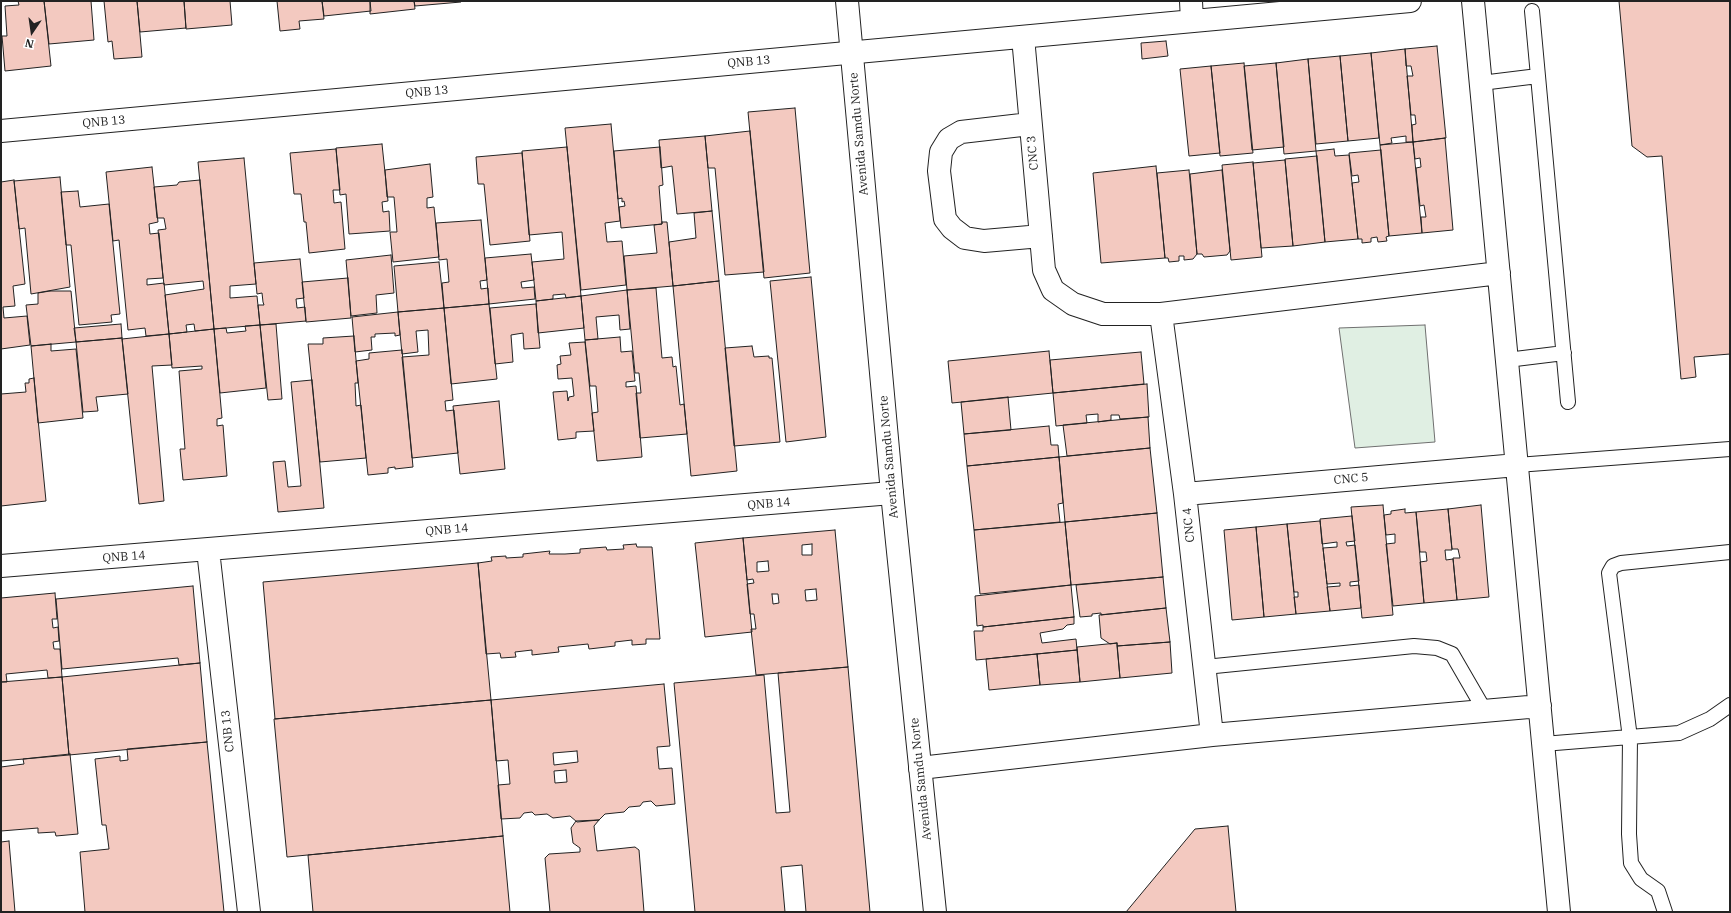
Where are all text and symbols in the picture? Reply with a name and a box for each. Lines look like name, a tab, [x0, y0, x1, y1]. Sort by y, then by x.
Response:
north arrow	[12, 12, 52, 52]
text: N	[23, 36, 35, 51]
street label: QNB 13	[727, 53, 771, 71]
street label: Avenida Samdu Norte	[846, 72, 872, 196]
street label: QNB 13	[405, 83, 449, 101]
street label: QNB 13	[82, 113, 126, 131]
street label: CNC 3	[1024, 135, 1042, 171]
street label: Avenida Samdu Norte	[876, 395, 902, 519]
street label: CNC 5	[1333, 470, 1369, 488]
street label: QNB 14	[747, 495, 791, 513]
street label: CNC 4	[1180, 507, 1198, 543]
street label: QNB 14	[425, 521, 469, 539]
street label: QNB 14	[102, 548, 146, 566]
street label: CNB 13	[219, 709, 237, 753]
street label: Avenida Samdu Norte	[907, 717, 935, 841]

